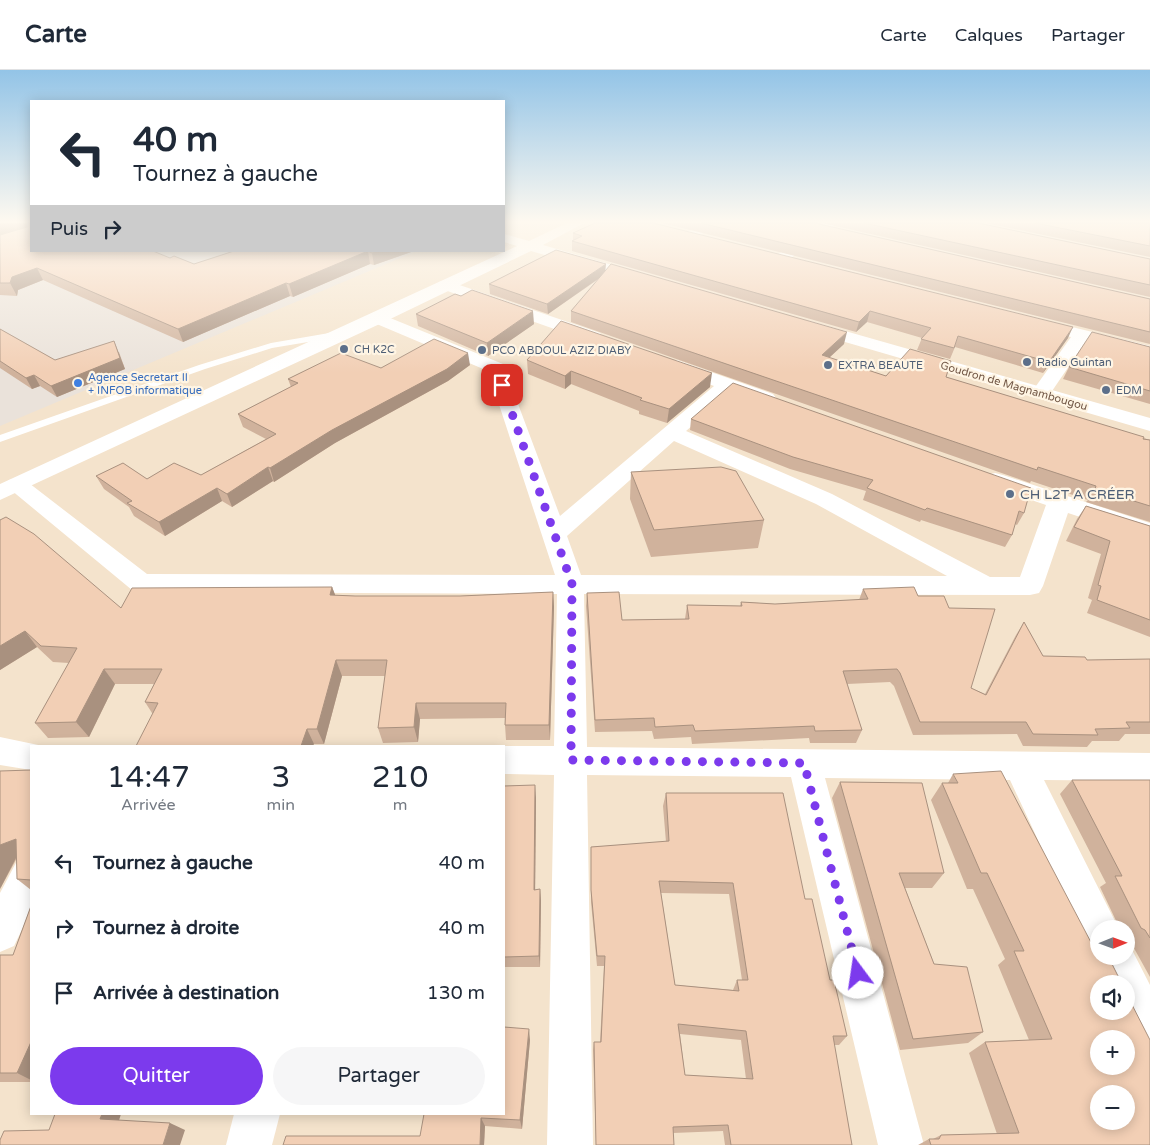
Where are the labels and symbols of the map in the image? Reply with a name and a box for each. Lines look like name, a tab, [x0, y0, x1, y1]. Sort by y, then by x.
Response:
marker: CH K2C	[338, 343, 350, 355]
place label: CH K2C	[354, 343, 395, 356]
marker: PCO ABDOUL AZIZ DIABY	[476, 344, 488, 356]
place label: PCO ABDOUL AZIZ DIABY	[492, 344, 631, 357]
marker: Radio Guintan	[1021, 356, 1033, 368]
place label: Radio Guintan	[1037, 356, 1112, 369]
marker: EXTRA BEAUTE	[822, 359, 834, 371]
place label: EXTRA BEAUTE	[838, 359, 923, 372]
street label: Goudron de Magnambougou	[939, 359, 1089, 413]
pin	[481, 364, 523, 406]
place label: Agence Secretart II + INFOB informatique	[88, 371, 202, 397]
marker: Agence Secretart II + INFOB informatique	[72, 377, 84, 389]
marker: EDM	[1100, 384, 1112, 396]
place label: EDM	[1116, 384, 1142, 397]
place label: CH L2T A CRÉER	[1020, 486, 1135, 503]
marker: CH L2T A CRÉER	[1004, 488, 1016, 500]
north arrow	[1090, 920, 1135, 965]
position arrow	[831, 946, 883, 998]

